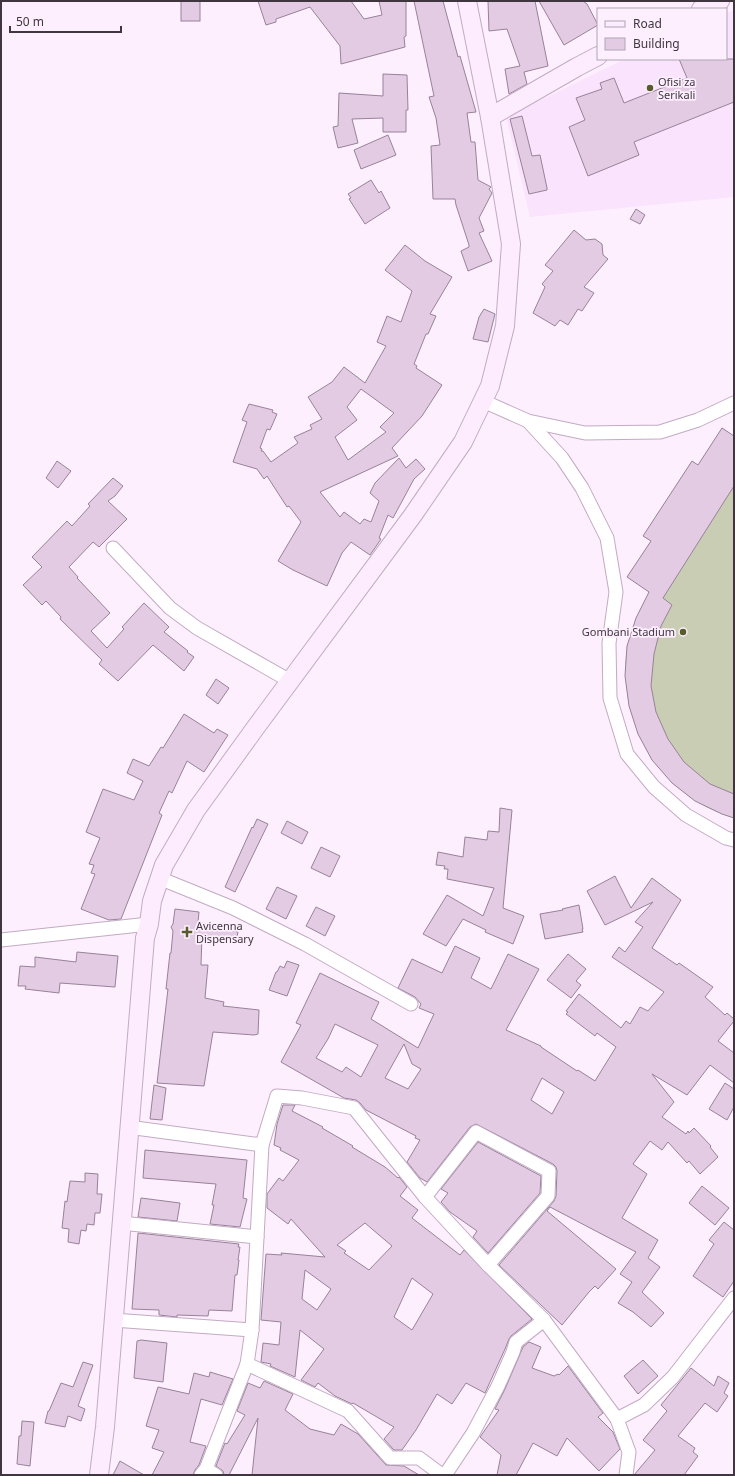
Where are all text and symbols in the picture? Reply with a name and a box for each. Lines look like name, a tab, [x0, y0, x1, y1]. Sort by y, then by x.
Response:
scale bar	[10, 8, 121, 34]
legend	[597, 8, 727, 60]
text: 50 m	[16, 13, 44, 30]
text: Road	[633, 15, 662, 32]
text: Building	[633, 35, 680, 52]
place label: Ofisi za Serikali	[658, 74, 696, 102]
marker: Ofisi za Serikali	[645, 83, 655, 93]
place label: Gombani Stadium	[582, 624, 675, 639]
marker: Gombani Stadium	[678, 627, 688, 637]
place label: Avicenna Dispensary	[196, 918, 254, 946]
marker: Avicenna Dispensary	[181, 926, 193, 938]

